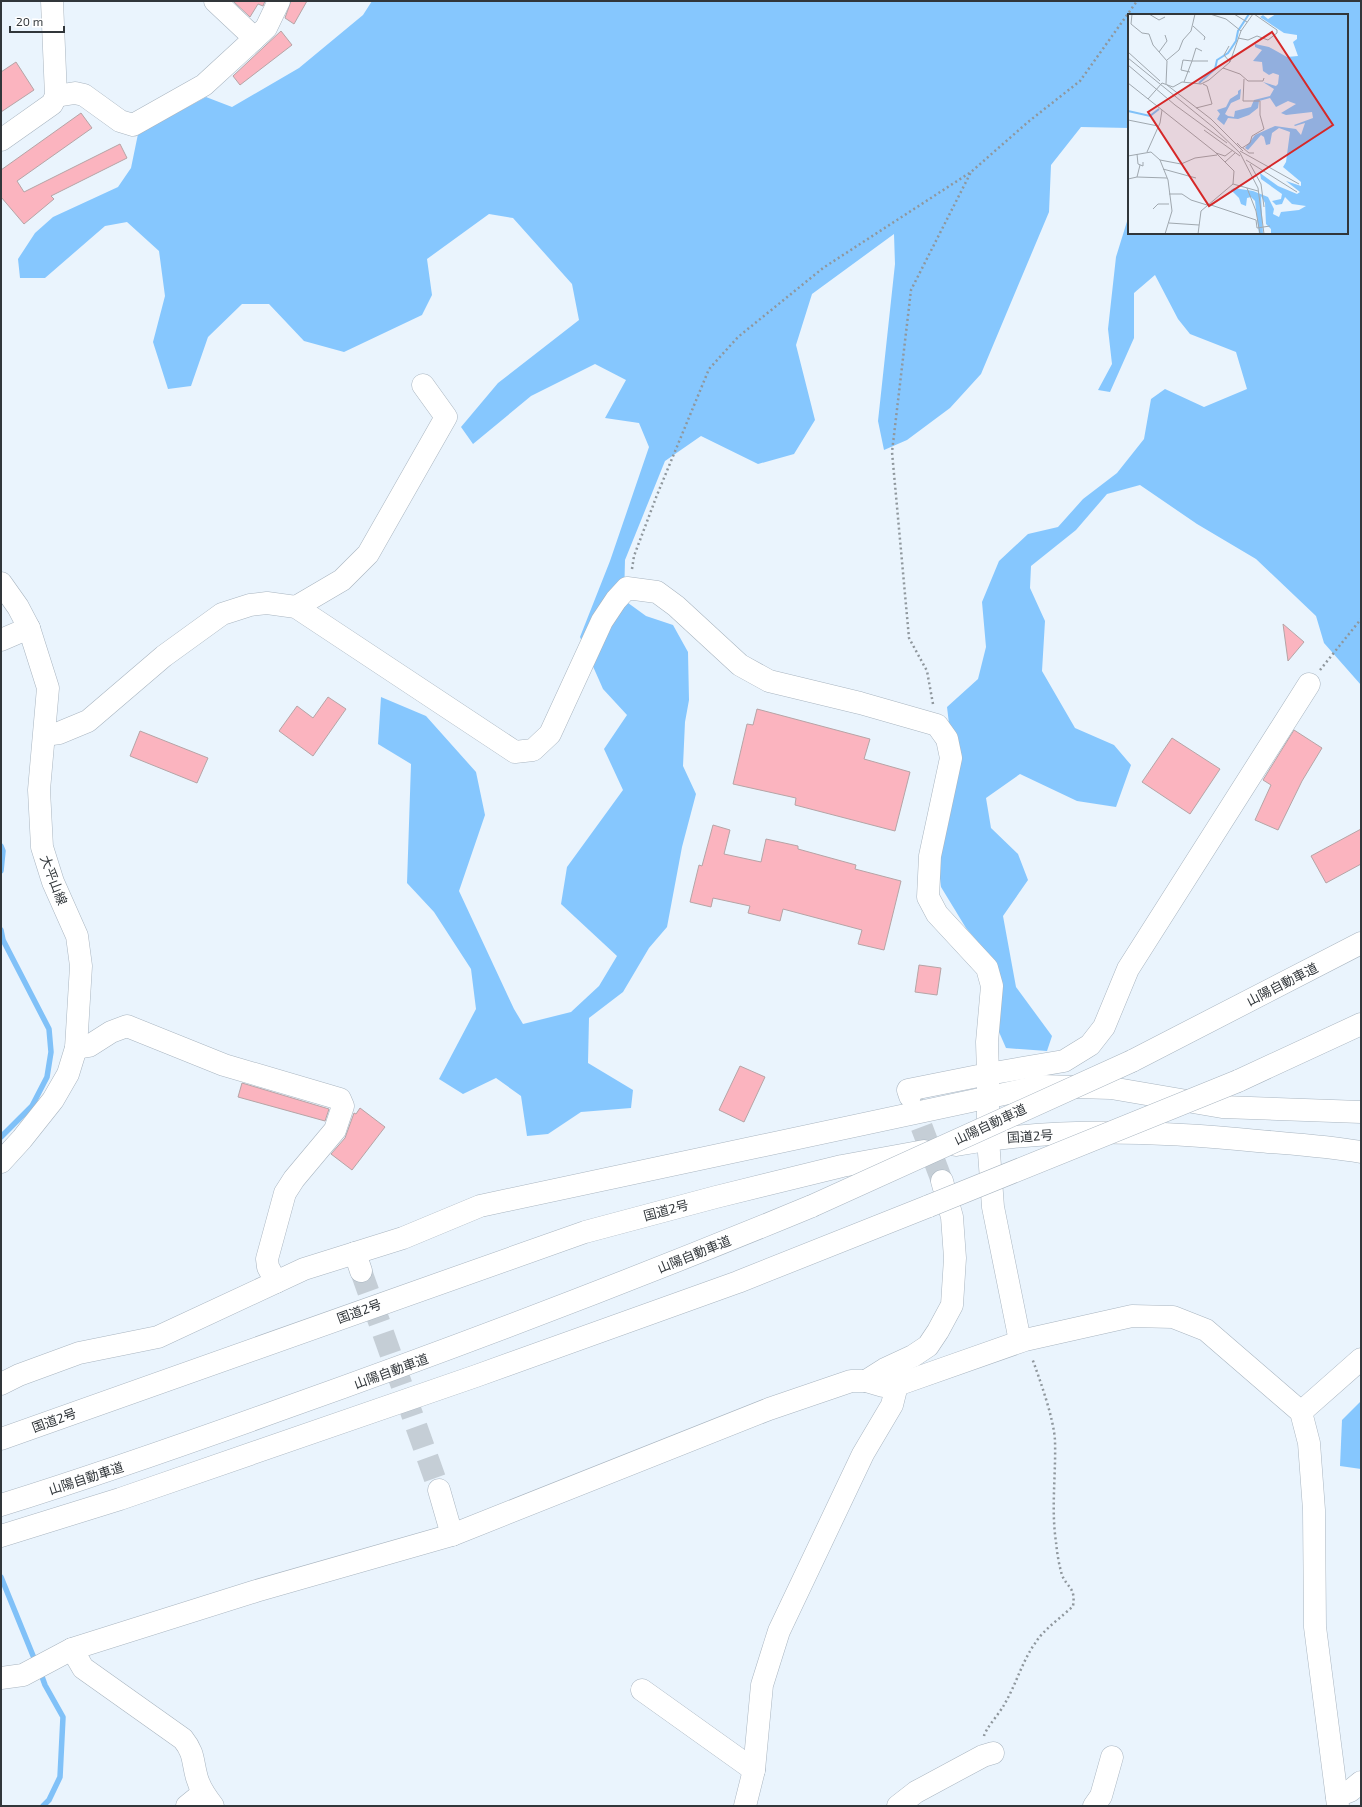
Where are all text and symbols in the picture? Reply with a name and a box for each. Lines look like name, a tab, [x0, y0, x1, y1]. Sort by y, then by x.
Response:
scale bar	[10, 8, 64, 34]
text: 20 m	[16, 14, 43, 28]
inset map	[1128, 14, 1348, 234]
street label: 大平山線	[37, 853, 71, 907]
street label: 山陽自動車道	[1244, 959, 1320, 1009]
street label: 山陽自動車道	[951, 1100, 1029, 1148]
street label: 国道2号	[1006, 1126, 1054, 1146]
street label: 国道2号	[642, 1196, 690, 1224]
street label: 山陽自動車道	[655, 1232, 733, 1276]
street label: 国道2号	[335, 1296, 383, 1326]
street label: 山陽自動車道	[352, 1350, 430, 1392]
street label: 国道2号	[30, 1405, 78, 1435]
street label: 山陽自動車道	[46, 1458, 126, 1498]

